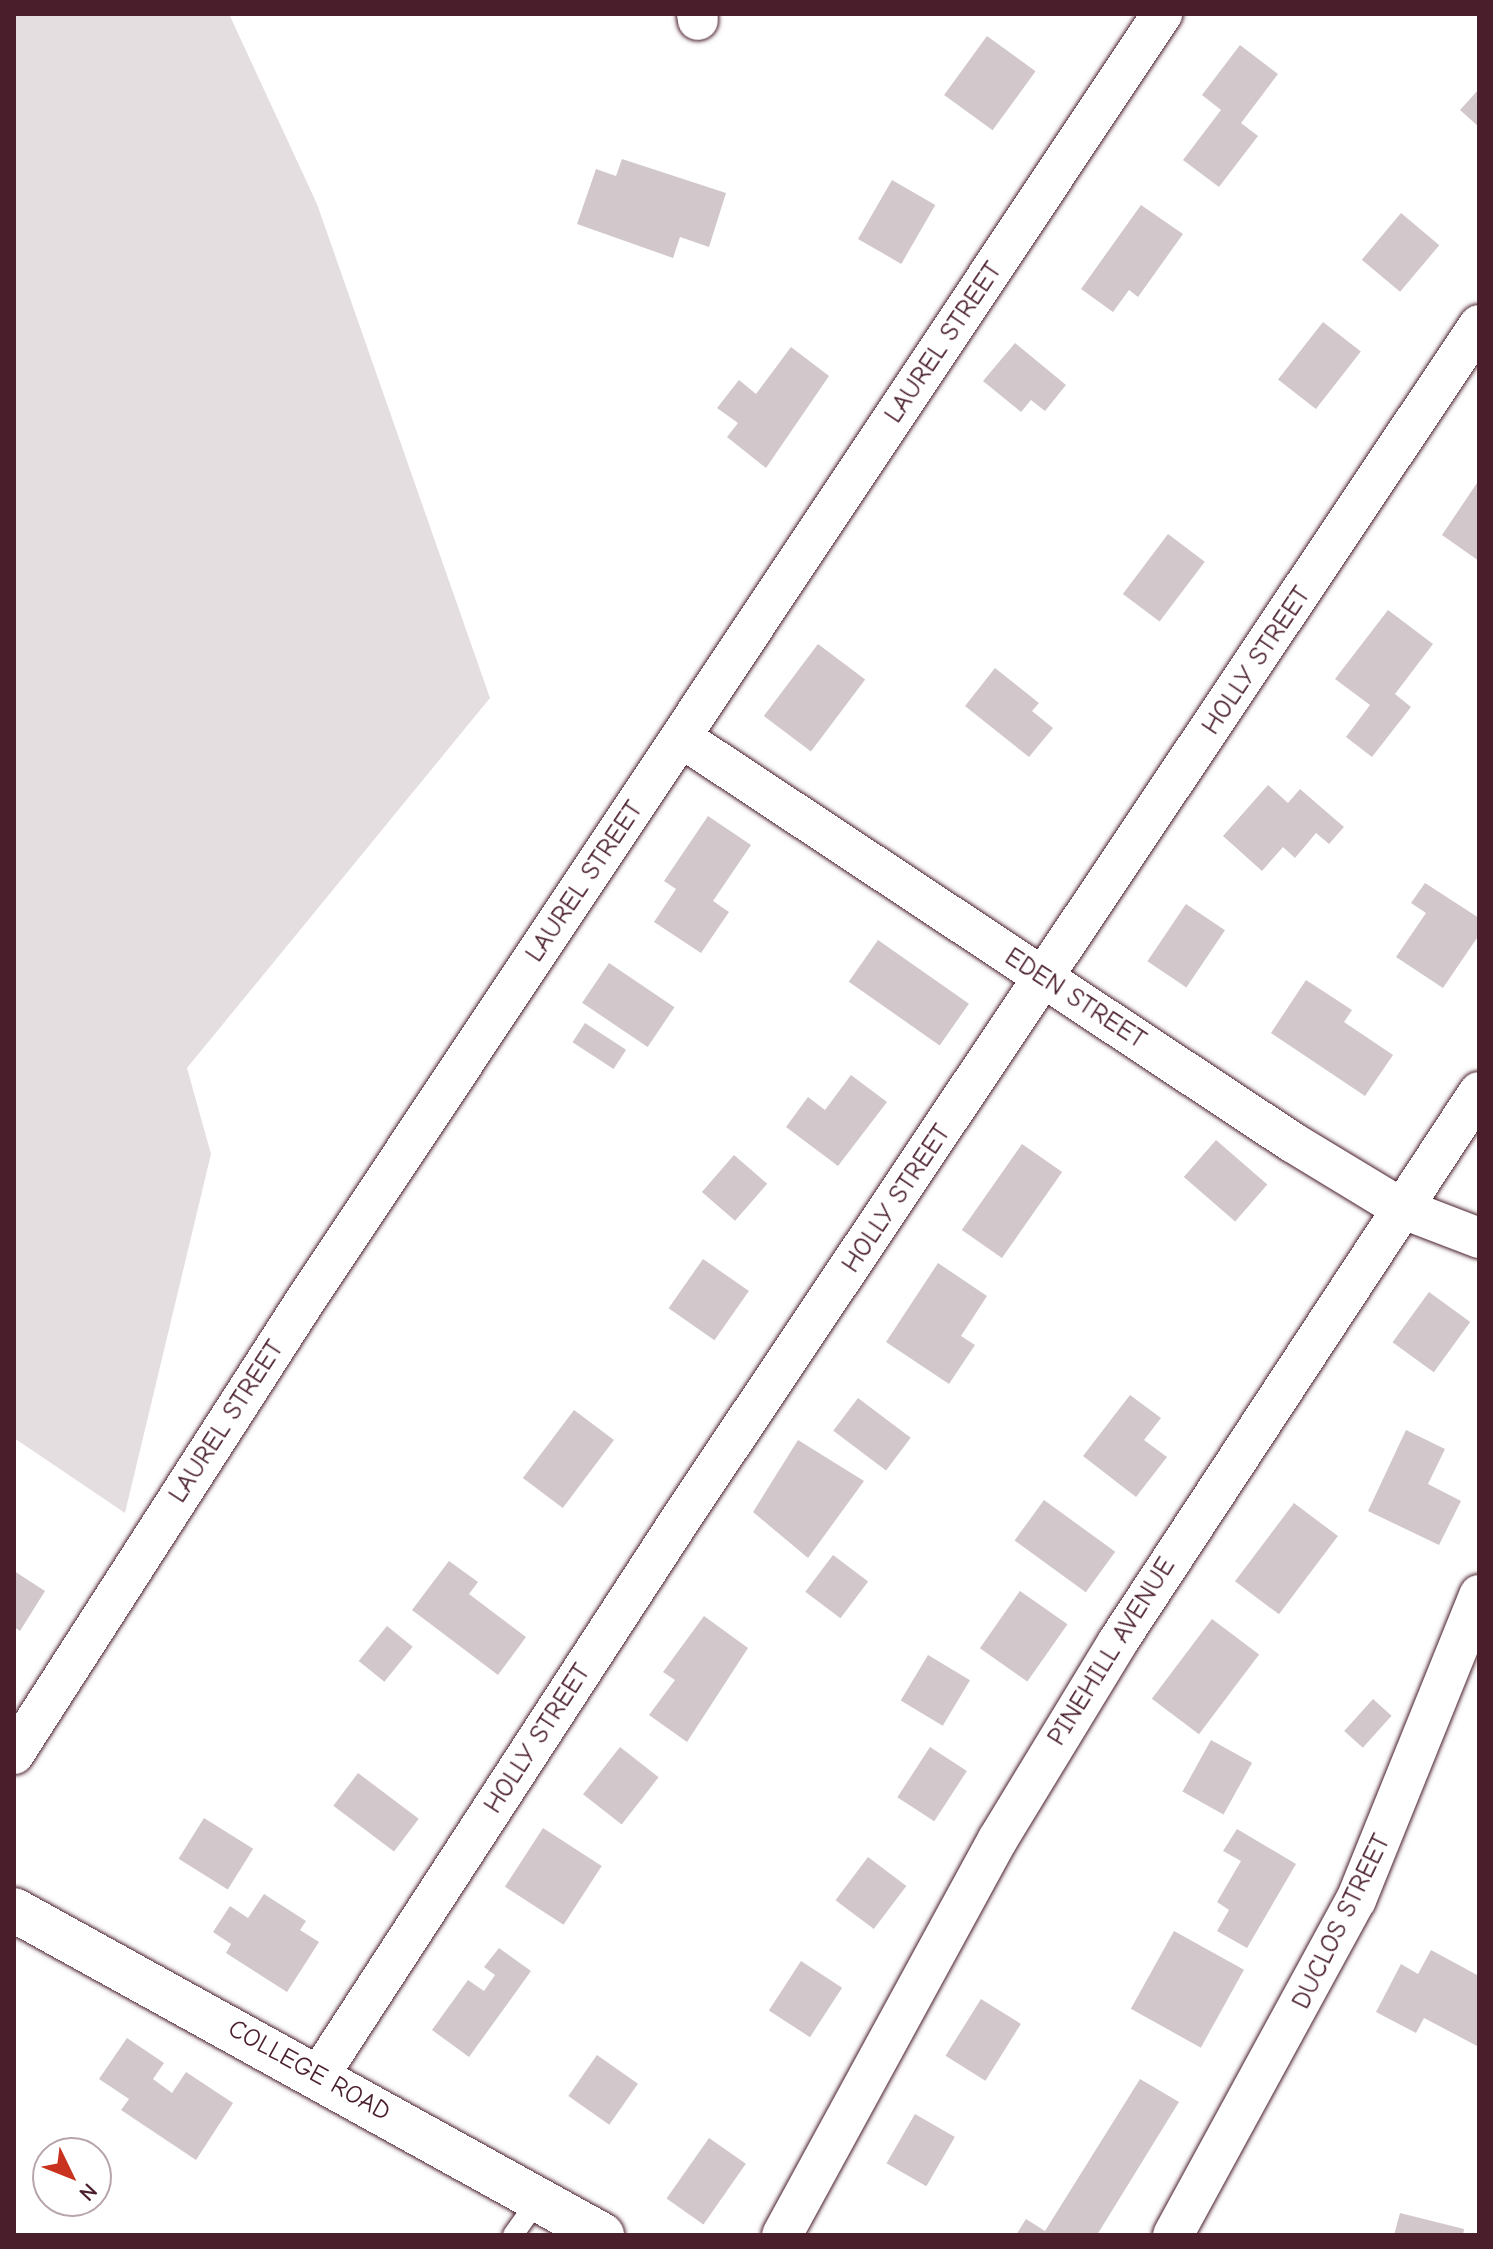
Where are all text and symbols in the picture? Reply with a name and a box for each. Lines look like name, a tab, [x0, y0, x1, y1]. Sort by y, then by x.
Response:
street label: LAUREL STREET	[879, 257, 1009, 429]
street label: HOLLY STREET	[1196, 581, 1318, 741]
street label: LAUREL STREET	[520, 796, 650, 968]
street label: EDEN STREET	[999, 942, 1151, 1056]
street label: HOLLY STREET	[836, 1119, 958, 1279]
street label: LAUREL STREET	[163, 1335, 291, 1509]
street label: PINEHILL AVENUE	[1042, 1552, 1182, 1752]
street label: HOLLY STREET	[478, 1658, 598, 1820]
street label: DUCLOS STREET	[1286, 1830, 1398, 2014]
street label: COLLEGE ROAD	[222, 2014, 396, 2128]
north arrow	[32, 2137, 112, 2217]
text: N	[74, 2178, 102, 2206]

